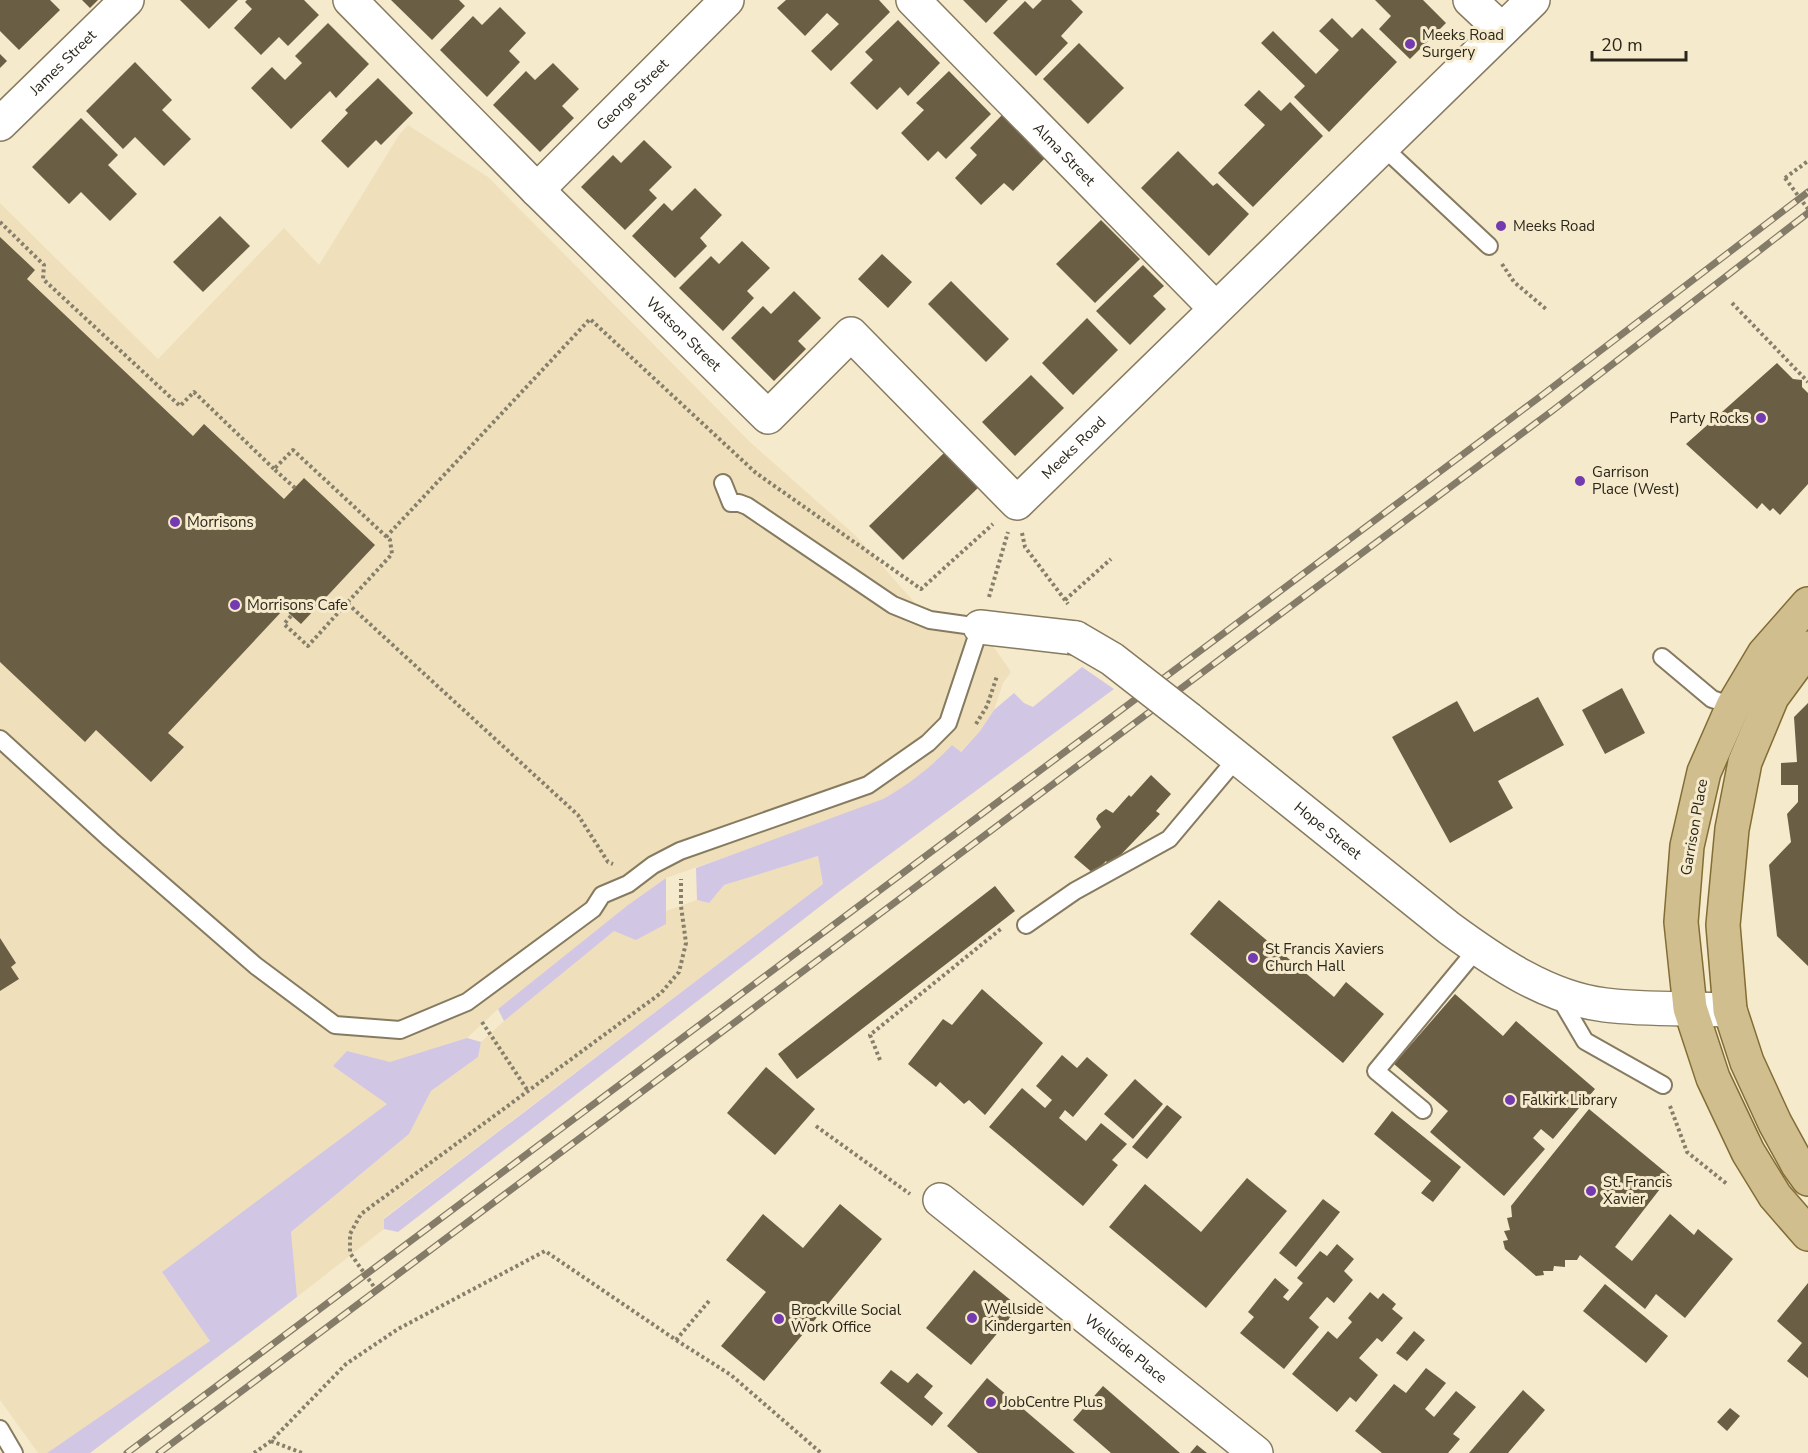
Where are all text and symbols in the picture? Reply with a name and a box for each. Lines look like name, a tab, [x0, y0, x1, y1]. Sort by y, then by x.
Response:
scale bar	[1592, 24, 1686, 62]
street label: James Street	[25, 25, 101, 100]
place label: Meeks Road Surgery	[1422, 25, 1504, 62]
text: 20 m	[1601, 33, 1643, 57]
marker: Meeks Road Surgery	[1403, 37, 1417, 51]
street label: George Street	[592, 54, 673, 135]
street label: Alma Street	[1029, 118, 1100, 191]
place label: Meeks Road	[1513, 216, 1595, 236]
marker: Meeks Road	[1494, 219, 1508, 233]
street label: Watson Street	[642, 293, 726, 376]
place label: Party Rocks	[1670, 408, 1749, 428]
marker: Party Rocks	[1754, 411, 1768, 425]
street label: Meeks Road	[1037, 412, 1110, 484]
place label: Garrison Place (West)	[1592, 462, 1680, 499]
marker: Garrison Place (West)	[1573, 474, 1587, 488]
place label: Morrisons	[187, 512, 254, 532]
marker: Morrisons	[168, 515, 182, 529]
place label: Morrisons Cafe	[247, 595, 348, 615]
marker: Morrisons Cafe	[228, 598, 242, 612]
street label: Garrison Place	[1676, 777, 1712, 877]
street label: Hope Street	[1290, 797, 1366, 864]
place label: St Francis Xaviers Church Hall	[1265, 939, 1384, 976]
marker: St Francis Xaviers Church Hall	[1246, 951, 1260, 965]
place label: Falkirk Library	[1522, 1090, 1617, 1110]
marker: Falkirk Library	[1503, 1093, 1517, 1107]
place label: St. Francis Xavier	[1603, 1172, 1672, 1209]
marker: St. Francis Xavier	[1584, 1184, 1598, 1198]
place label: Wellside Kindergarten	[984, 1299, 1072, 1336]
place label: Brockville Social Work Office	[791, 1300, 902, 1337]
street label: Wellside Place	[1080, 1310, 1171, 1388]
marker: Wellside Kindergarten	[965, 1311, 979, 1325]
marker: Brockville Social Work Office	[772, 1312, 786, 1326]
place label: JobCentre Plus	[1002, 1392, 1103, 1412]
marker: JobCentre Plus	[984, 1395, 998, 1409]

